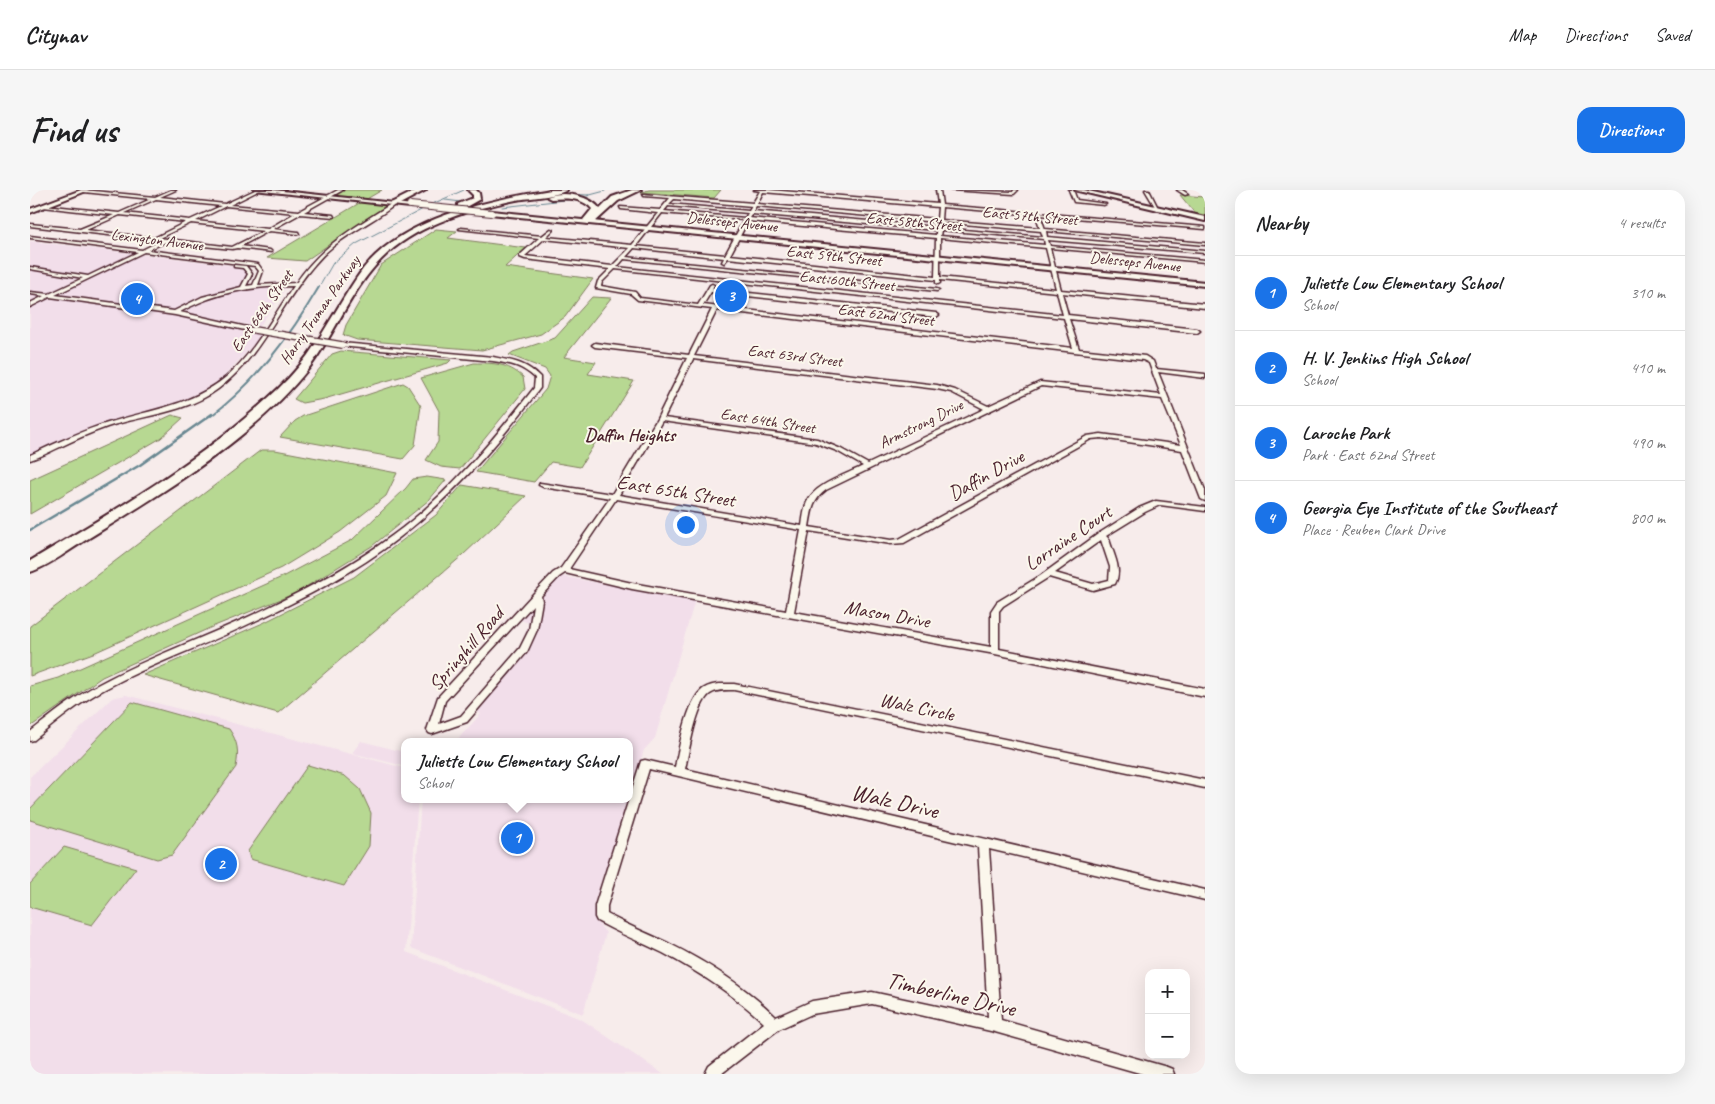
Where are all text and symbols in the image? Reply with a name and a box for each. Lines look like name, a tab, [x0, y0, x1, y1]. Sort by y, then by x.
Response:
text: Citynav	[25, 20, 86, 50]
text: Map	[1509, 24, 1536, 46]
text: Directions	[1564, 24, 1627, 46]
text: Saved	[1655, 24, 1690, 46]
button: Directions	[1577, 107, 1685, 153]
text: Find us	[30, 108, 117, 153]
street label: East 57th Street	[982, 202, 1080, 230]
street label: Delesseps Avenue	[686, 207, 780, 237]
street label: East 58th Street	[866, 208, 964, 236]
text: Nearby	[1255, 210, 1308, 236]
text: 4 results	[1618, 213, 1665, 233]
street label: Lexington Avenue	[110, 224, 206, 256]
street label: East 59th Street	[785, 241, 884, 271]
street label: Delesseps Avenue	[1089, 247, 1183, 277]
street label: Harry Truman Parkway	[275, 251, 366, 368]
street label: East 66th Street	[226, 265, 299, 356]
street label: East 60th Street	[798, 266, 897, 296]
text: Juliette Low Elementary School	[1302, 271, 1501, 295]
pin: 3	[715, 277, 747, 315]
pin: 4	[121, 280, 153, 318]
text: 1	[1267, 283, 1275, 303]
text: 310 m	[1631, 283, 1665, 303]
text: School	[1302, 295, 1336, 315]
street label: East 62nd Street	[837, 299, 937, 331]
street label: East 63rd Street	[747, 340, 845, 372]
text: H. V. Jenkins High School	[1302, 346, 1468, 370]
text: 2	[1267, 358, 1275, 378]
text: 410 m	[1631, 358, 1665, 378]
text: School	[1302, 370, 1336, 390]
street label: Armstrong Drive	[876, 394, 968, 453]
street label: East 64th Street	[719, 404, 818, 439]
text: Laroche Park	[1302, 421, 1389, 445]
district label: Daffin Heights	[585, 424, 677, 446]
text: 3	[1267, 433, 1275, 453]
text: 490 m	[1631, 433, 1665, 453]
street label: Daffin Drive	[944, 443, 1030, 506]
text: Park · East 62nd Street	[1302, 445, 1434, 465]
street label: East 65th Street	[615, 469, 739, 513]
text: Georgia Eye Institute of the Southeast	[1302, 496, 1555, 520]
street label: Lorraine Court	[1020, 498, 1118, 576]
text: 4	[1267, 508, 1275, 528]
text: 800 m	[1631, 508, 1665, 528]
your location	[673, 512, 699, 538]
text: Place · Reuben Clark Drive	[1302, 520, 1445, 540]
street label: Mason Drive	[842, 594, 933, 634]
street label: Springhill Road	[423, 600, 511, 696]
street label: Walz Circle	[878, 687, 958, 727]
popup	[401, 738, 633, 803]
text: Juliette Low Elementary School	[417, 749, 617, 773]
text: School	[417, 773, 452, 793]
street label: Walz Drive	[849, 776, 943, 826]
pin: 1	[501, 819, 533, 857]
pin: 2	[205, 845, 237, 883]
street label: Timberline Drive	[884, 965, 1021, 1024]
map controls	[1145, 969, 1190, 1059]
button: +	[1145, 969, 1190, 1014]
button: −	[1145, 1014, 1190, 1059]

